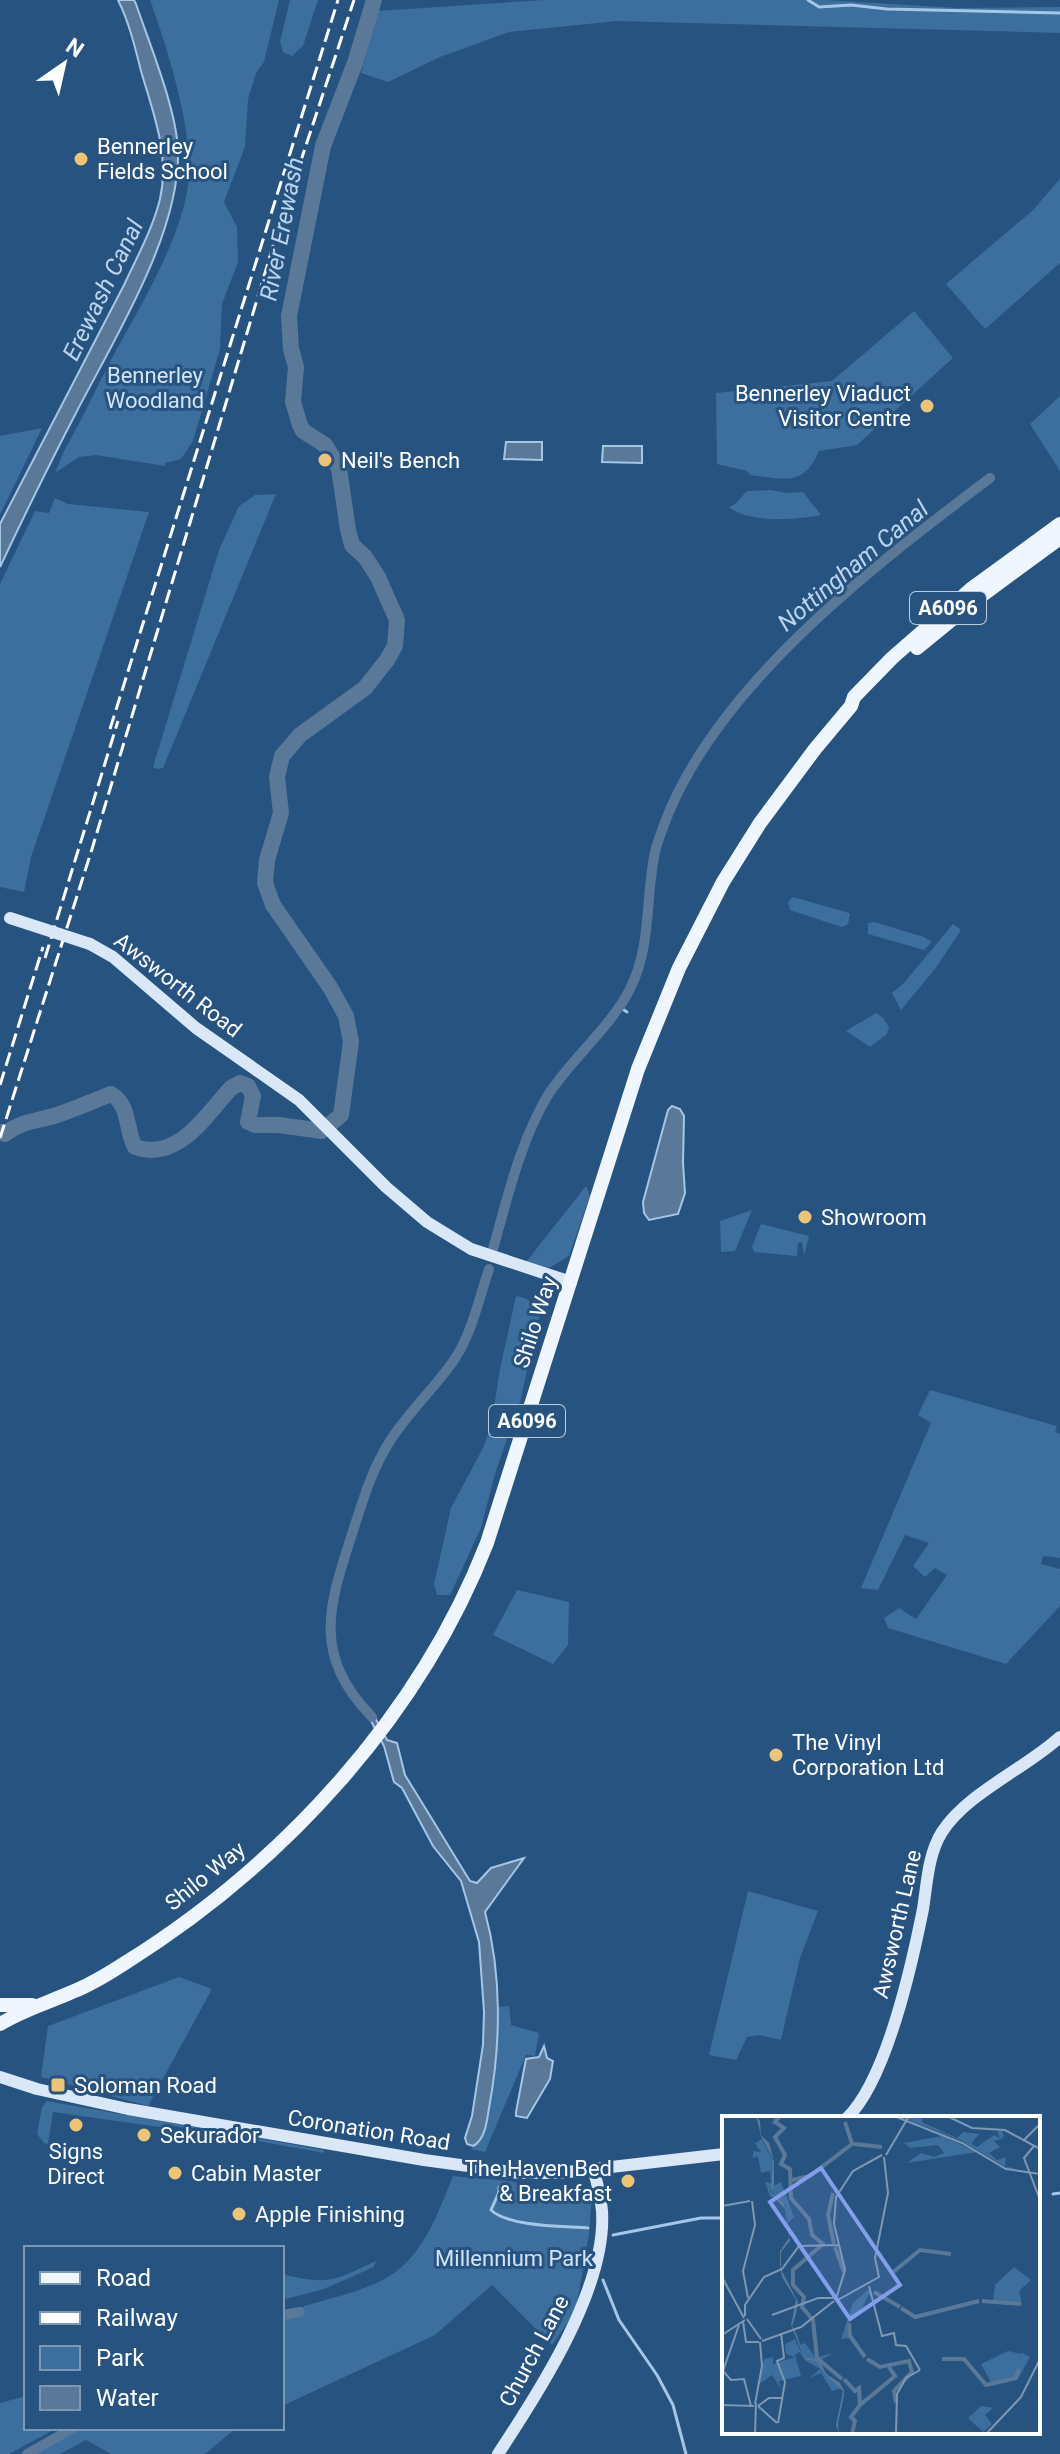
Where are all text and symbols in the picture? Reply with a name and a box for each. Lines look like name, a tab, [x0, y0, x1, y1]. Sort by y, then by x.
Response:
north arrow	[24, 24, 104, 104]
text: N	[61, 33, 88, 63]
place label: Bennerley Fields School	[97, 134, 228, 184]
marker: Bennerley Fields School	[72, 150, 90, 168]
water label: River Erewash	[254, 155, 310, 303]
water label: Erewash Canal	[57, 215, 149, 365]
park label: Bennerley Woodland	[106, 363, 204, 413]
place label: Bennerley Viaduct Visitor Centre	[735, 381, 911, 431]
marker: Bennerley Viaduct Visitor Centre	[918, 397, 936, 415]
place label: Neil's Bench	[341, 448, 460, 473]
marker: Neil's Bench	[316, 451, 334, 469]
water label: Nottingham Canal	[772, 495, 934, 637]
road number: A6096	[910, 592, 986, 624]
street label: Awsworth Road	[110, 928, 246, 1042]
place label: Showroom	[821, 1205, 927, 1230]
marker: Showroom	[796, 1208, 814, 1226]
street label: Shilo Way	[508, 1272, 562, 1371]
road number: A6096	[489, 1405, 565, 1437]
place label: The Vinyl Corporation Ltd	[792, 1730, 944, 1780]
marker: The Vinyl Corporation Ltd	[767, 1746, 785, 1764]
street label: Shilo Way	[160, 1836, 250, 1916]
street label: Awsworth Lane	[868, 1847, 926, 2001]
place label: Soloman Road	[74, 2073, 217, 2098]
marker: Soloman Road	[49, 2076, 67, 2094]
street label: Coronation Road	[286, 2105, 452, 2155]
marker: Signs Direct	[67, 2116, 85, 2134]
inset map	[722, 2116, 1040, 2434]
place label: Sekurador	[160, 2123, 260, 2148]
marker: Sekurador	[135, 2126, 153, 2144]
place label: Signs Direct	[47, 2139, 105, 2189]
place label: The Haven Bed & Breakfast	[465, 2156, 612, 2206]
place label: Cabin Master	[191, 2161, 322, 2186]
marker: Cabin Master	[166, 2164, 184, 2182]
marker: The Haven Bed & Breakfast	[619, 2172, 637, 2190]
place label: Apple Finishing	[255, 2202, 405, 2227]
marker: Apple Finishing	[230, 2205, 248, 2223]
legend	[24, 2246, 284, 2430]
park label: Millennium Park	[435, 2246, 594, 2271]
text: Road	[96, 2264, 151, 2292]
street label: Church Lane	[494, 2291, 574, 2411]
text: Railway	[96, 2304, 178, 2332]
text: Park	[96, 2344, 145, 2372]
text: Water	[96, 2384, 159, 2412]

